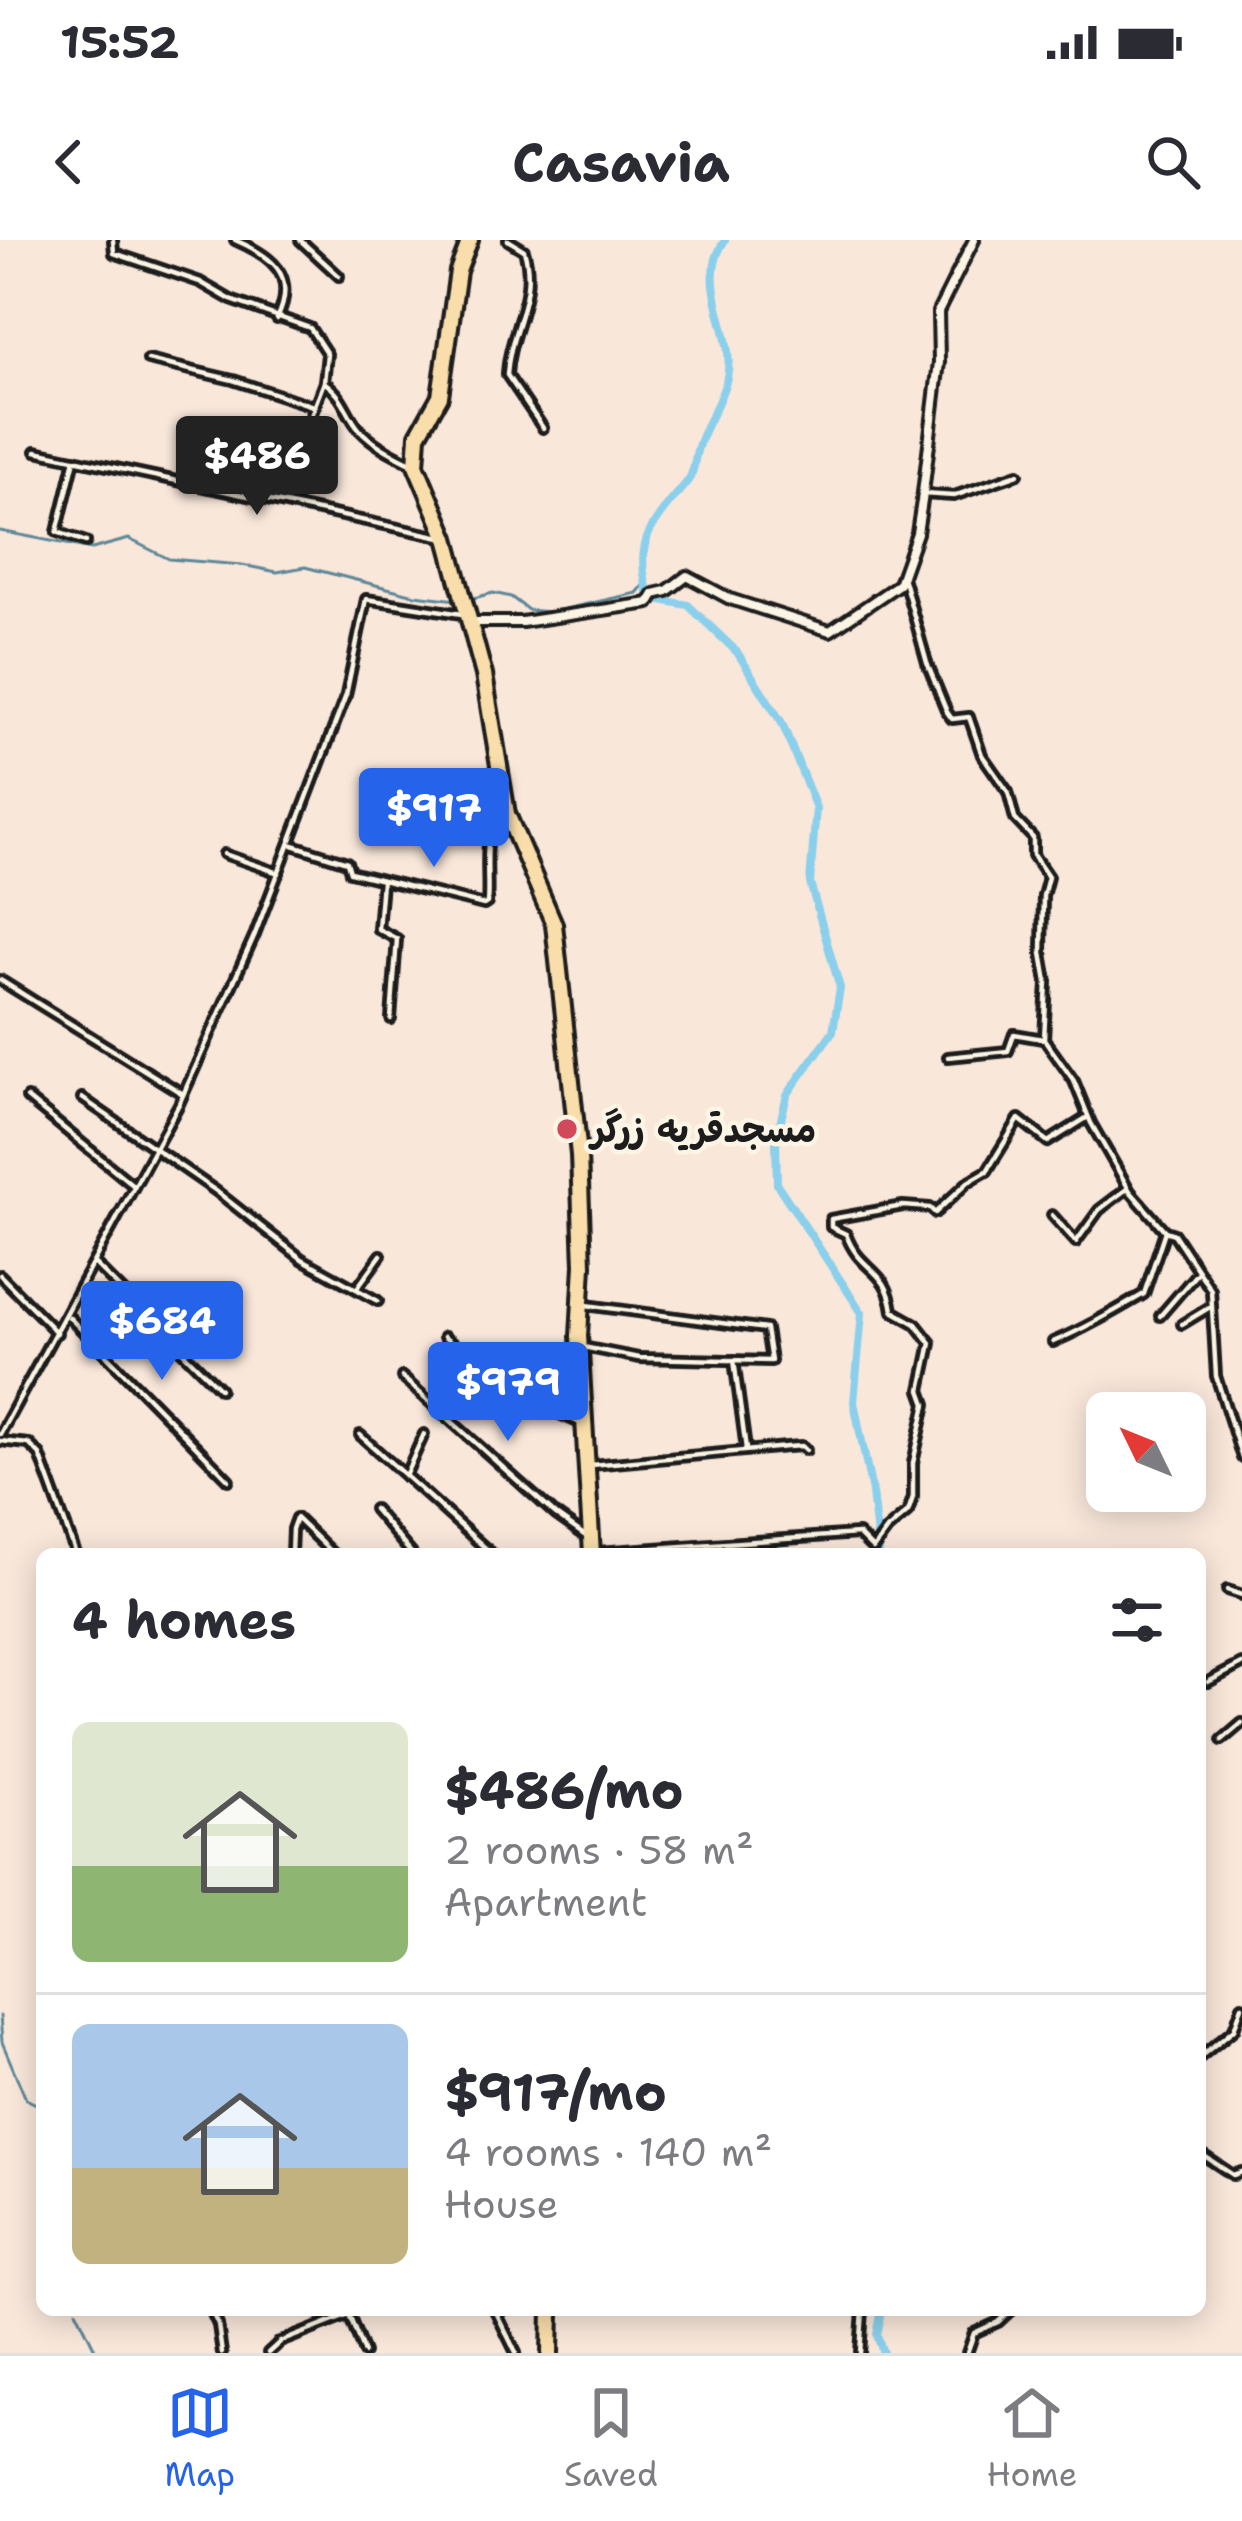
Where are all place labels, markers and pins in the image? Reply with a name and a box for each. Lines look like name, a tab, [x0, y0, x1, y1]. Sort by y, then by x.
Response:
pin: $486	[186, 416, 328, 518]
pin: $917	[363, 768, 505, 870]
place label: مسجدقریه زرگر	[588, 1105, 816, 1154]
marker: مسجدقریه زرگر	[554, 1116, 580, 1142]
pin: $684	[91, 1281, 233, 1383]
pin: $979	[437, 1342, 579, 1444]

